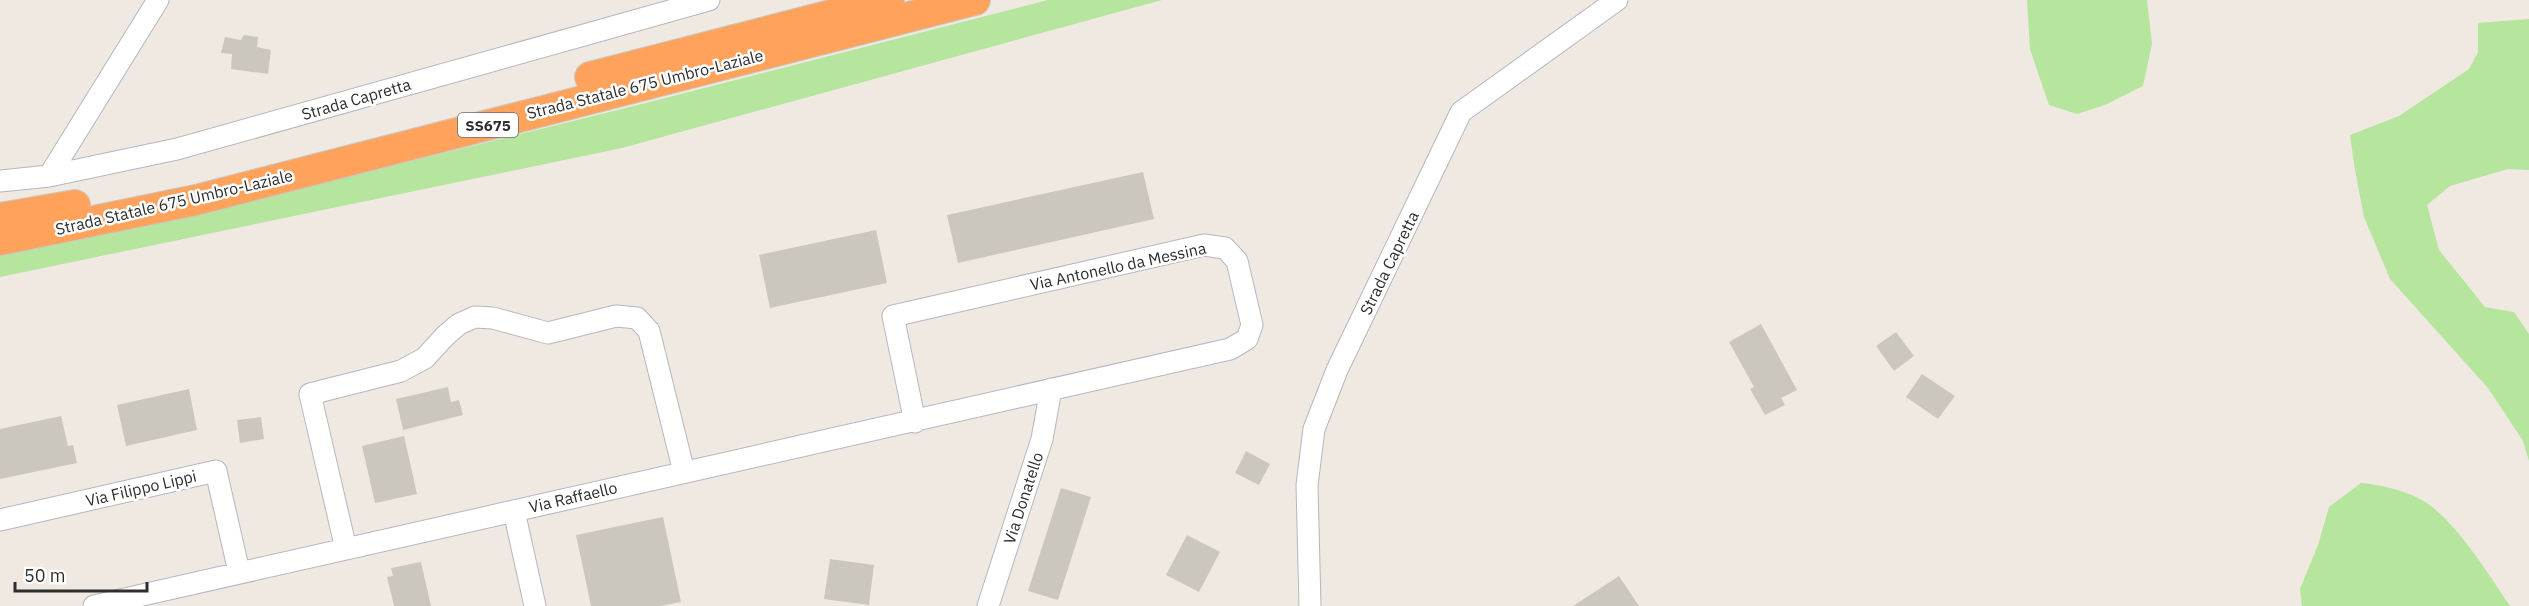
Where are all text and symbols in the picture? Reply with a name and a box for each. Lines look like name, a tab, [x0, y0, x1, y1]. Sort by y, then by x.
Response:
street label: Strada Statale 675 Umbro-Laziale	[525, 45, 766, 123]
street label: Strada Capretta	[299, 74, 413, 124]
road number: SS675	[458, 113, 518, 137]
street label: Strada Statale 675 Umbro-Laziale	[53, 165, 295, 239]
street label: Strada Capretta	[1355, 208, 1423, 318]
street label: Via Antonello da Messina	[1028, 237, 1208, 294]
street label: Via Donatello	[999, 450, 1047, 546]
street label: Via Filippo Lippi	[84, 466, 198, 510]
street label: Via Raffaello	[527, 477, 619, 517]
scale bar	[15, 555, 147, 593]
text: 50 m	[24, 564, 66, 587]

